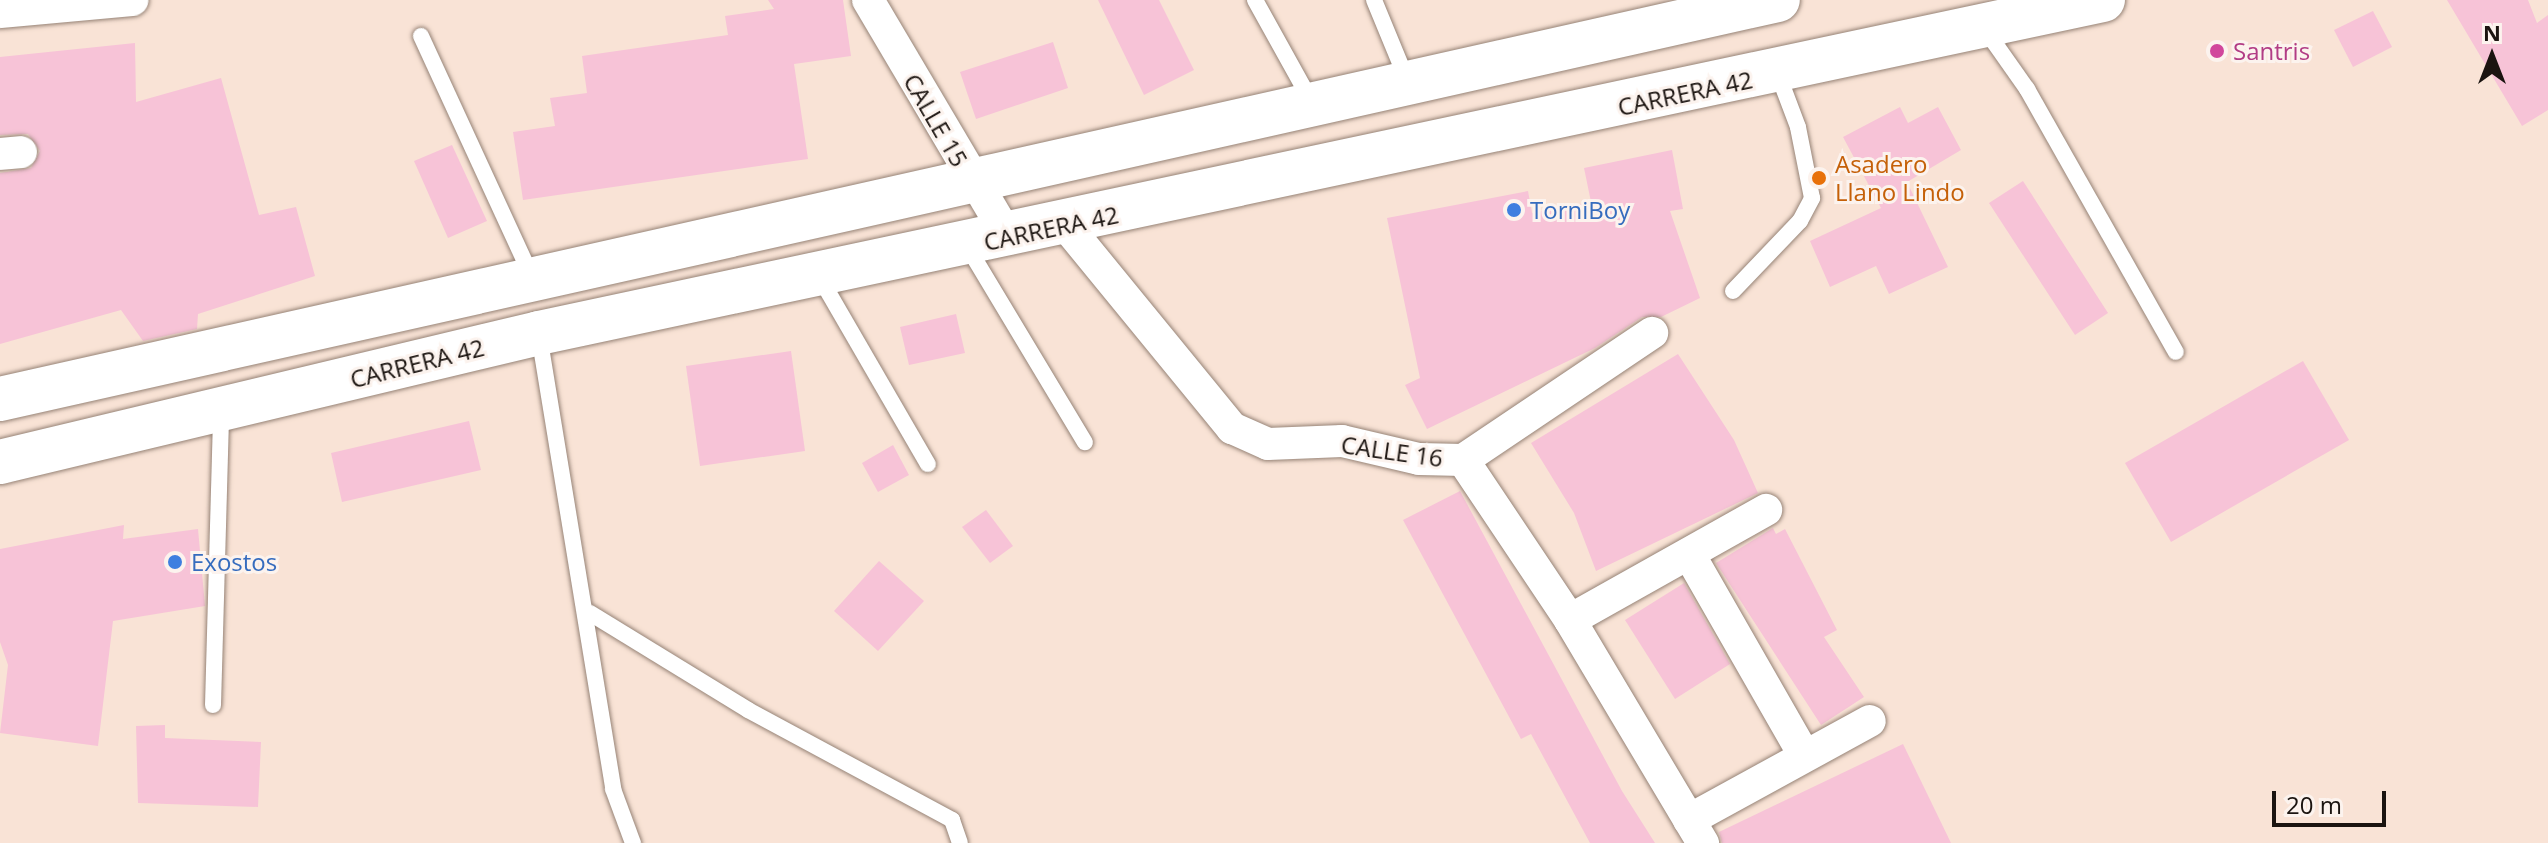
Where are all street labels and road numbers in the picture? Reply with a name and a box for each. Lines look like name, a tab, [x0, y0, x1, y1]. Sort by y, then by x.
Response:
street label: CARRERA 42	[1615, 65, 1755, 121]
street label: CALLE 15	[898, 68, 974, 172]
street label: CARRERA 42	[981, 200, 1121, 256]
street label: CARRERA 42	[347, 332, 487, 394]
street label: CALLE 16	[1339, 430, 1445, 472]

